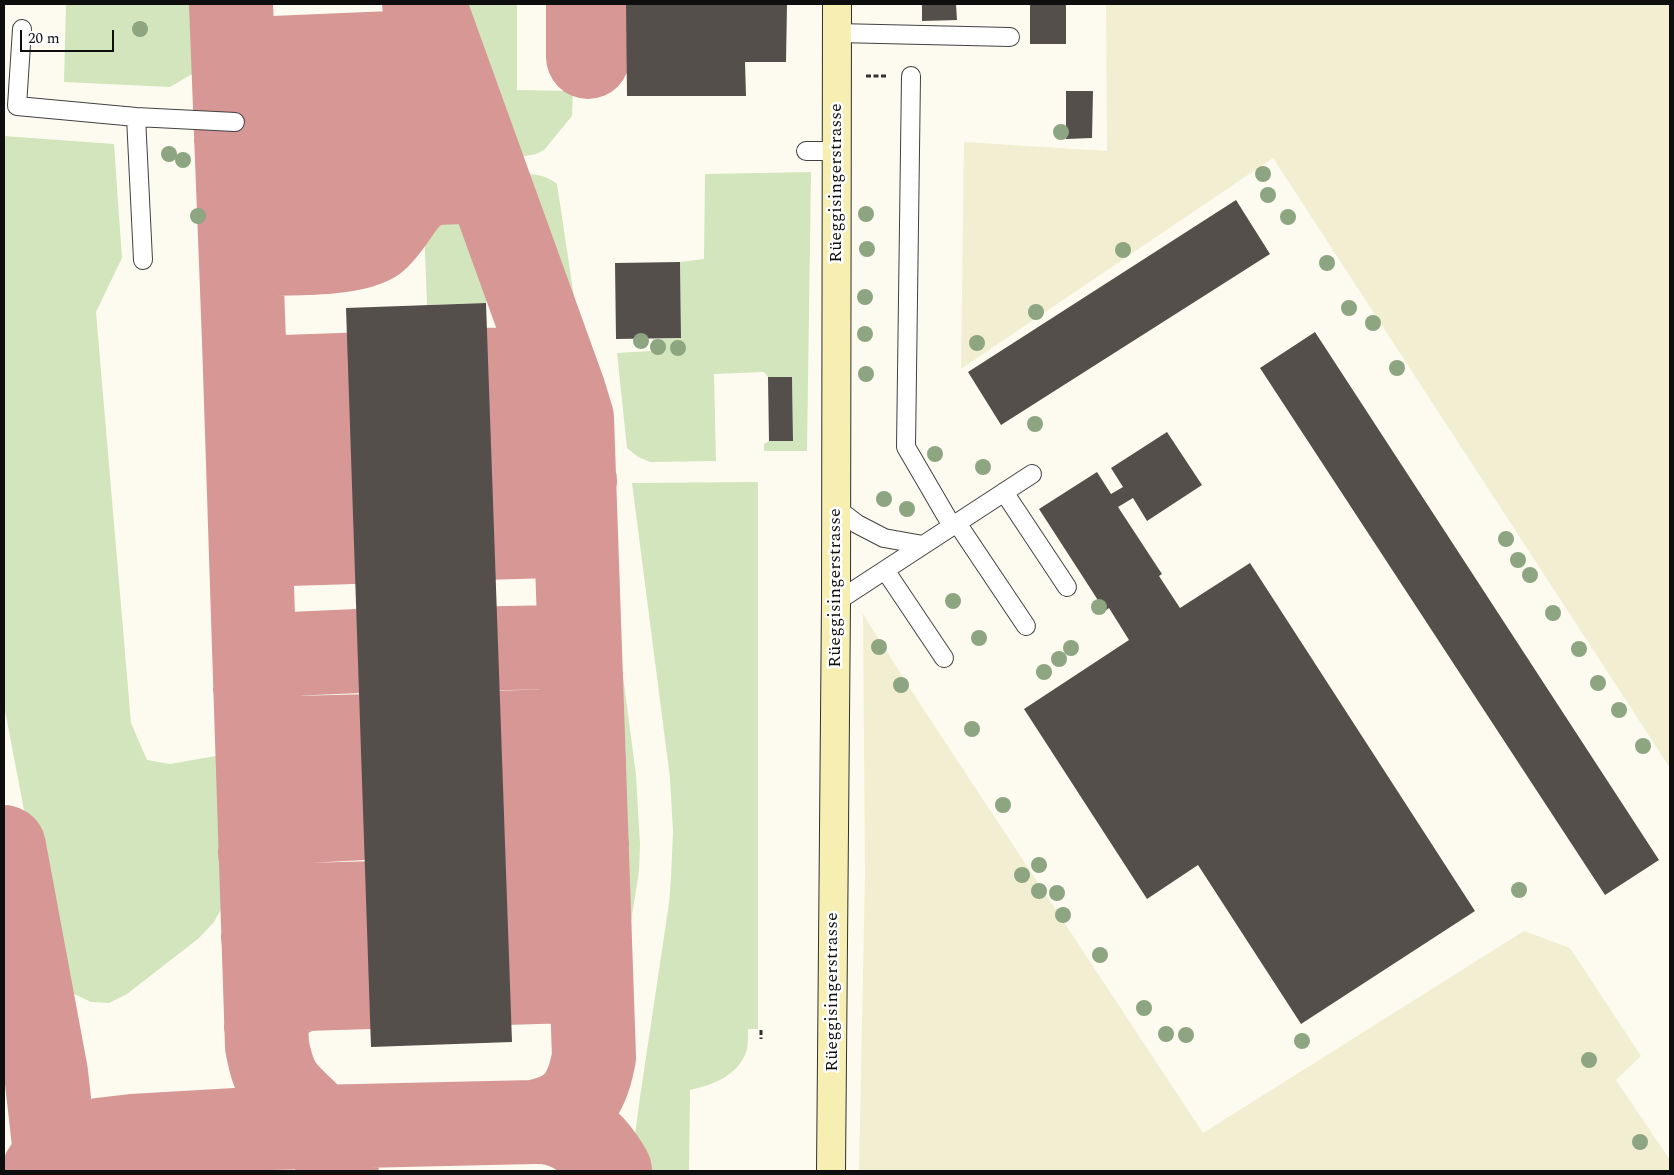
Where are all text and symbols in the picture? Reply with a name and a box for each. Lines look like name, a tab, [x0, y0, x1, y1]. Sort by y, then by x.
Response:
scale bar	[22, 20, 116, 52]
text: 20 m	[28, 27, 60, 50]
street label: Rüeggisingerstrasse	[826, 103, 848, 263]
street label: Rüeggisingerstrasse	[825, 508, 847, 668]
street label: Rüeggisingerstrasse	[822, 912, 844, 1072]

